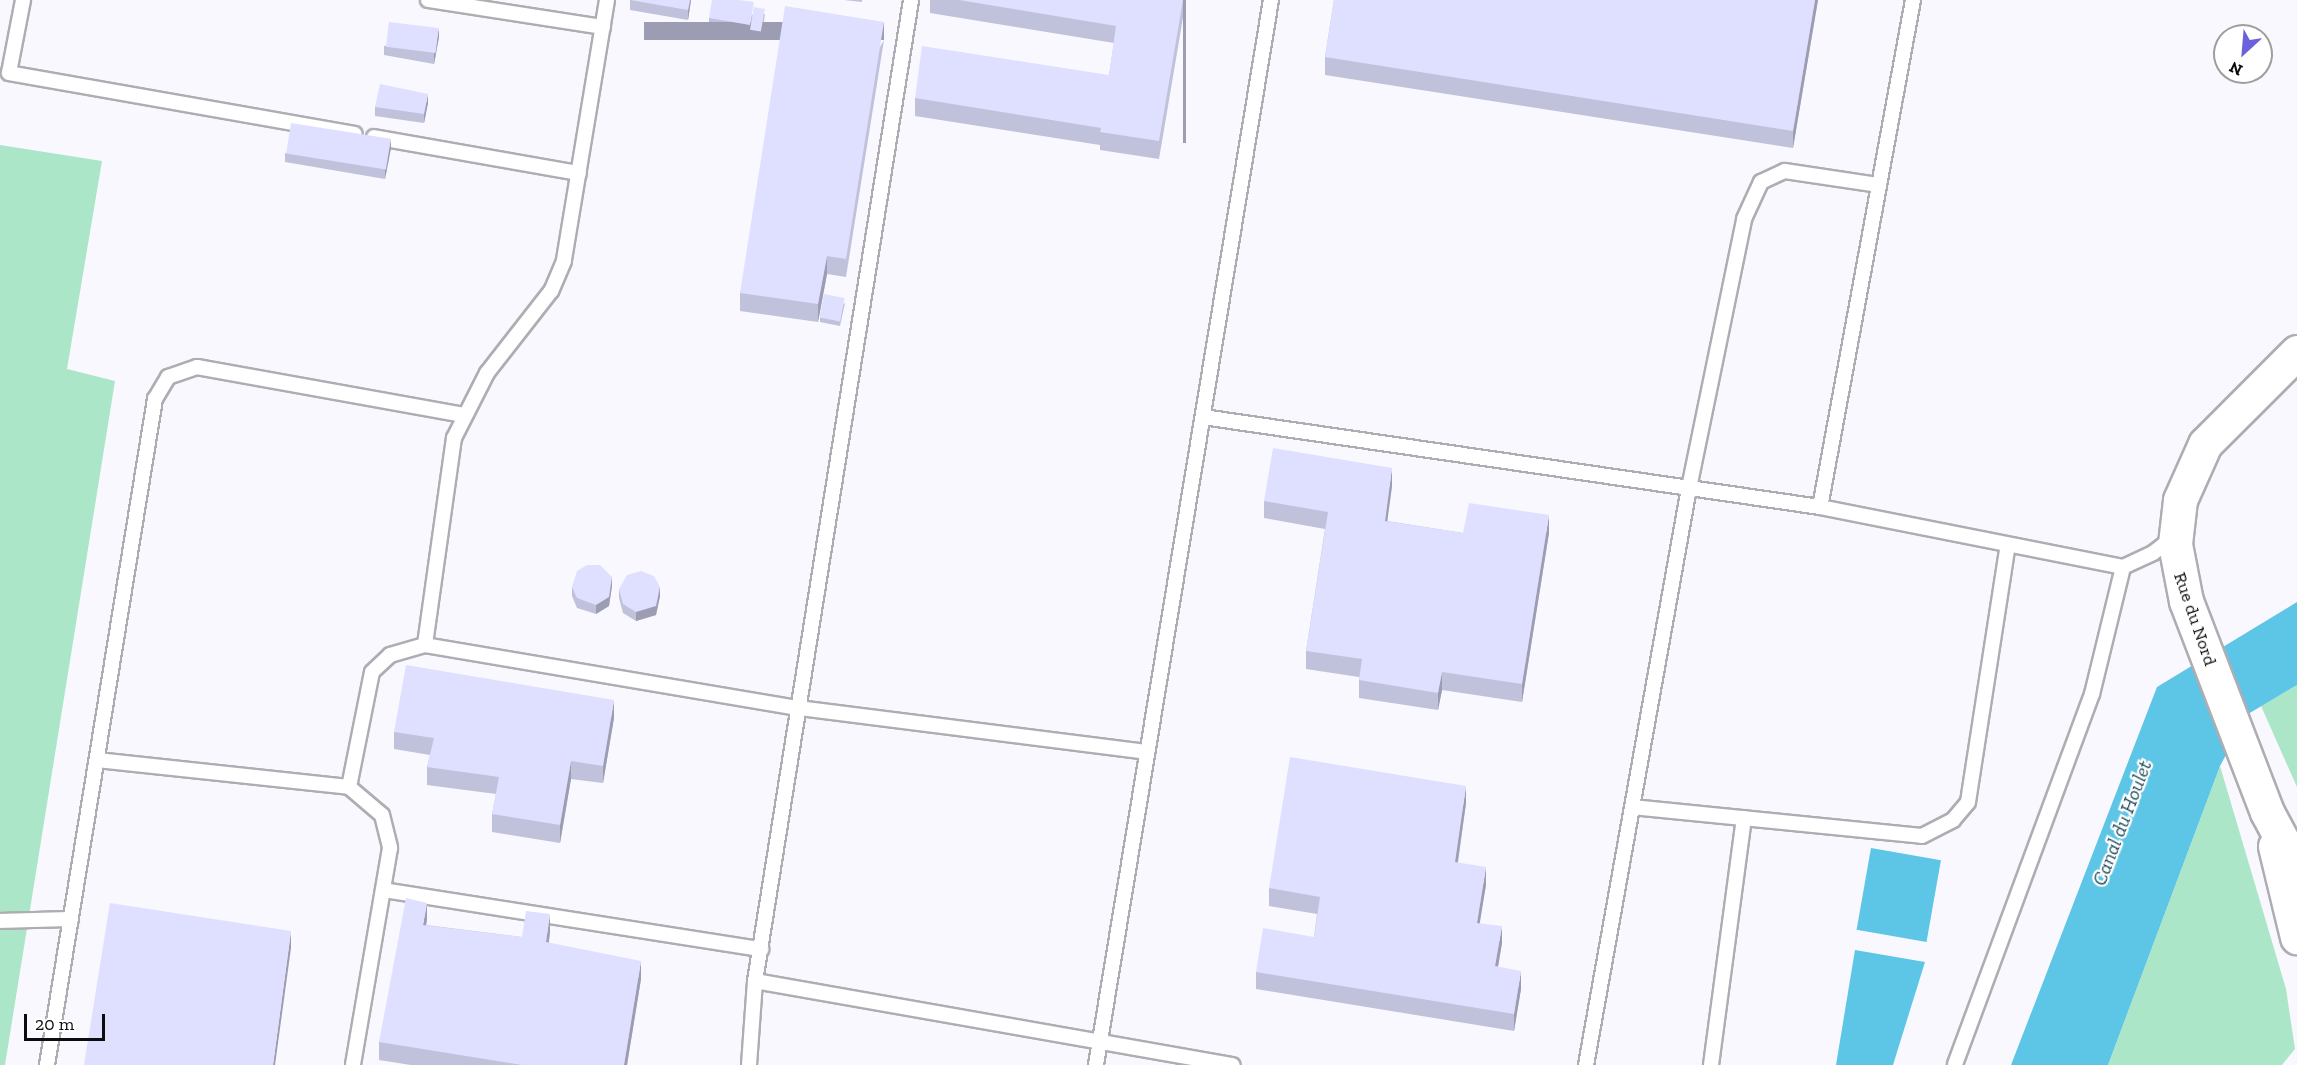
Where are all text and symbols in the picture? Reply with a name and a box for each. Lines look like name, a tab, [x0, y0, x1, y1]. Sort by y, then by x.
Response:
north arrow	[2213, 24, 2273, 84]
text: N	[2226, 58, 2245, 80]
street label: Rue du Nord	[2169, 569, 2221, 669]
water label: Canal du Houlet	[2087, 757, 2157, 889]
scale bar	[27, 1002, 108, 1040]
text: 20 m	[35, 1013, 74, 1035]

